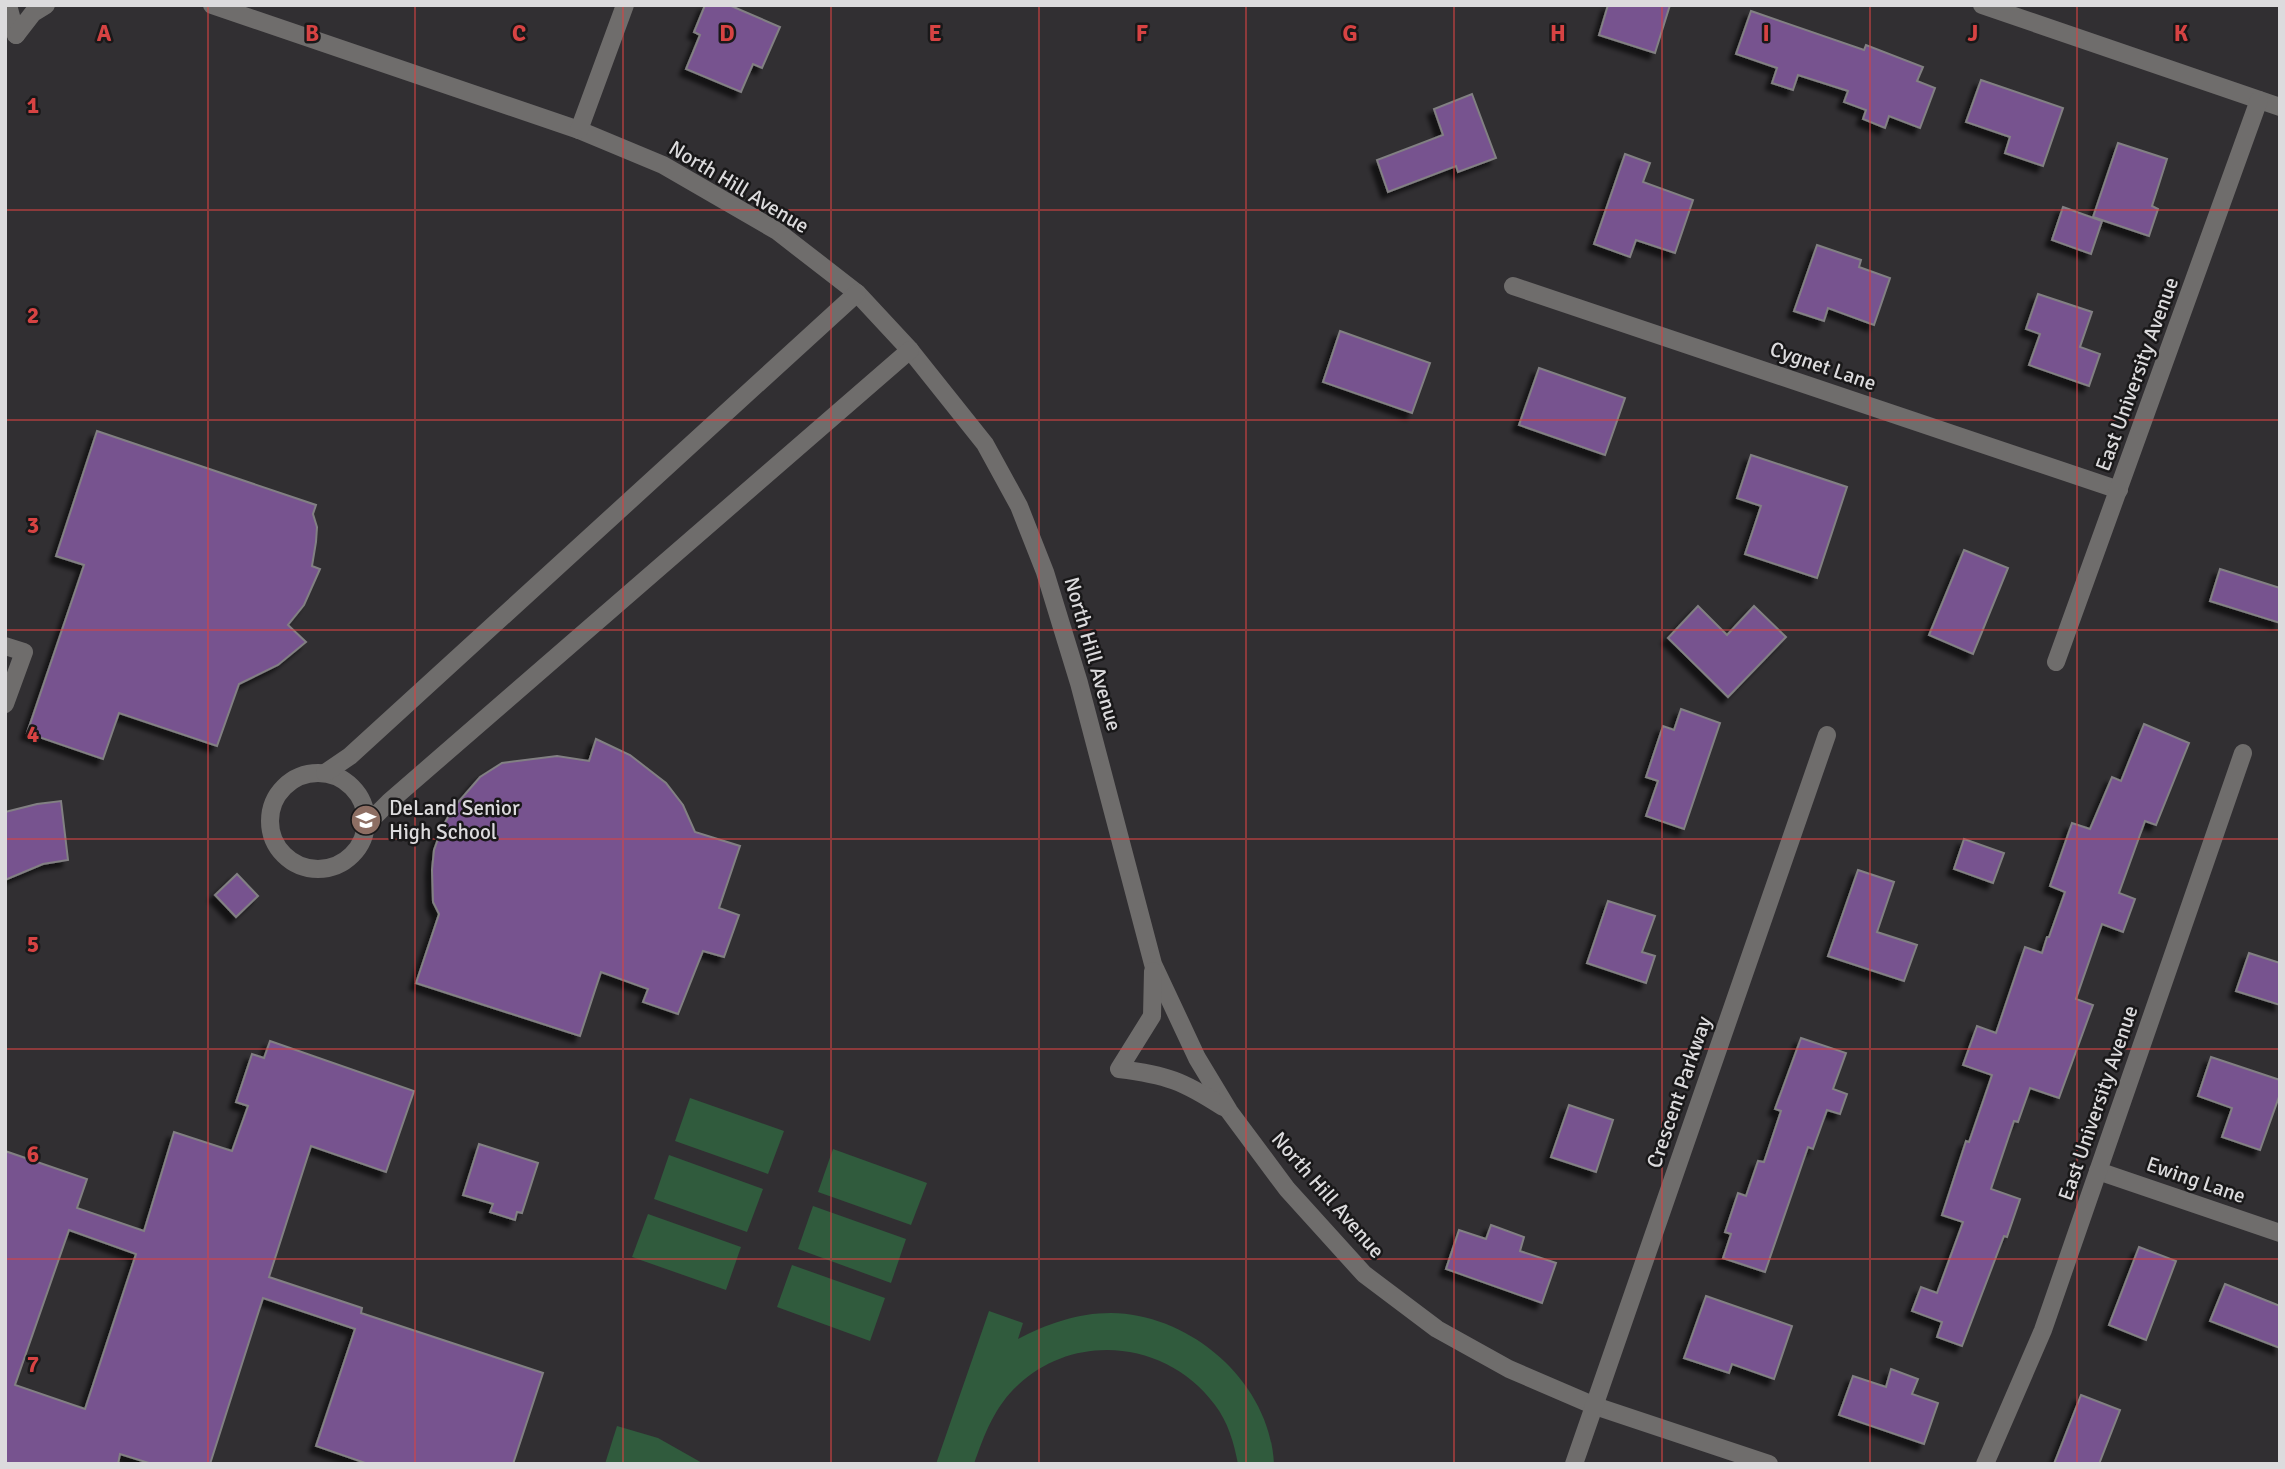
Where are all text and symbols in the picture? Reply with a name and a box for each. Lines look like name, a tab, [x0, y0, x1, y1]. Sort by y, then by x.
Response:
text: A	[97, 19, 112, 48]
text: B	[305, 19, 319, 48]
text: C	[512, 19, 526, 48]
text: D	[719, 19, 735, 48]
text: E	[928, 19, 942, 48]
text: F	[1136, 19, 1148, 48]
text: G	[1342, 19, 1358, 48]
text: H	[1550, 19, 1566, 48]
text: I	[1762, 19, 1770, 48]
text: J	[1968, 19, 1978, 48]
text: K	[2174, 19, 2189, 48]
text: 1	[27, 91, 39, 120]
street label: North Hill Avenue	[664, 135, 814, 239]
street label: East University Avenue	[2090, 274, 2184, 474]
text: 2	[27, 301, 39, 330]
street label: Cygnet Lane	[1766, 336, 1880, 396]
text: 3	[27, 511, 39, 540]
street label: North Hill Avenue	[1059, 574, 1127, 734]
text: 4	[27, 720, 39, 749]
place label: DeLand Senior High School	[389, 795, 520, 845]
school or university icon: DeLand Senior High School	[349, 803, 383, 837]
text: 5	[27, 930, 39, 959]
street label: East University Avenue	[2052, 1002, 2144, 1204]
street label: Crescent Parkway	[1641, 1012, 1717, 1171]
street label: North Hill Avenue	[1266, 1126, 1390, 1264]
text: 6	[27, 1140, 39, 1169]
street label: Ewing Lane	[2143, 1151, 2249, 1209]
text: 7	[27, 1350, 39, 1379]

